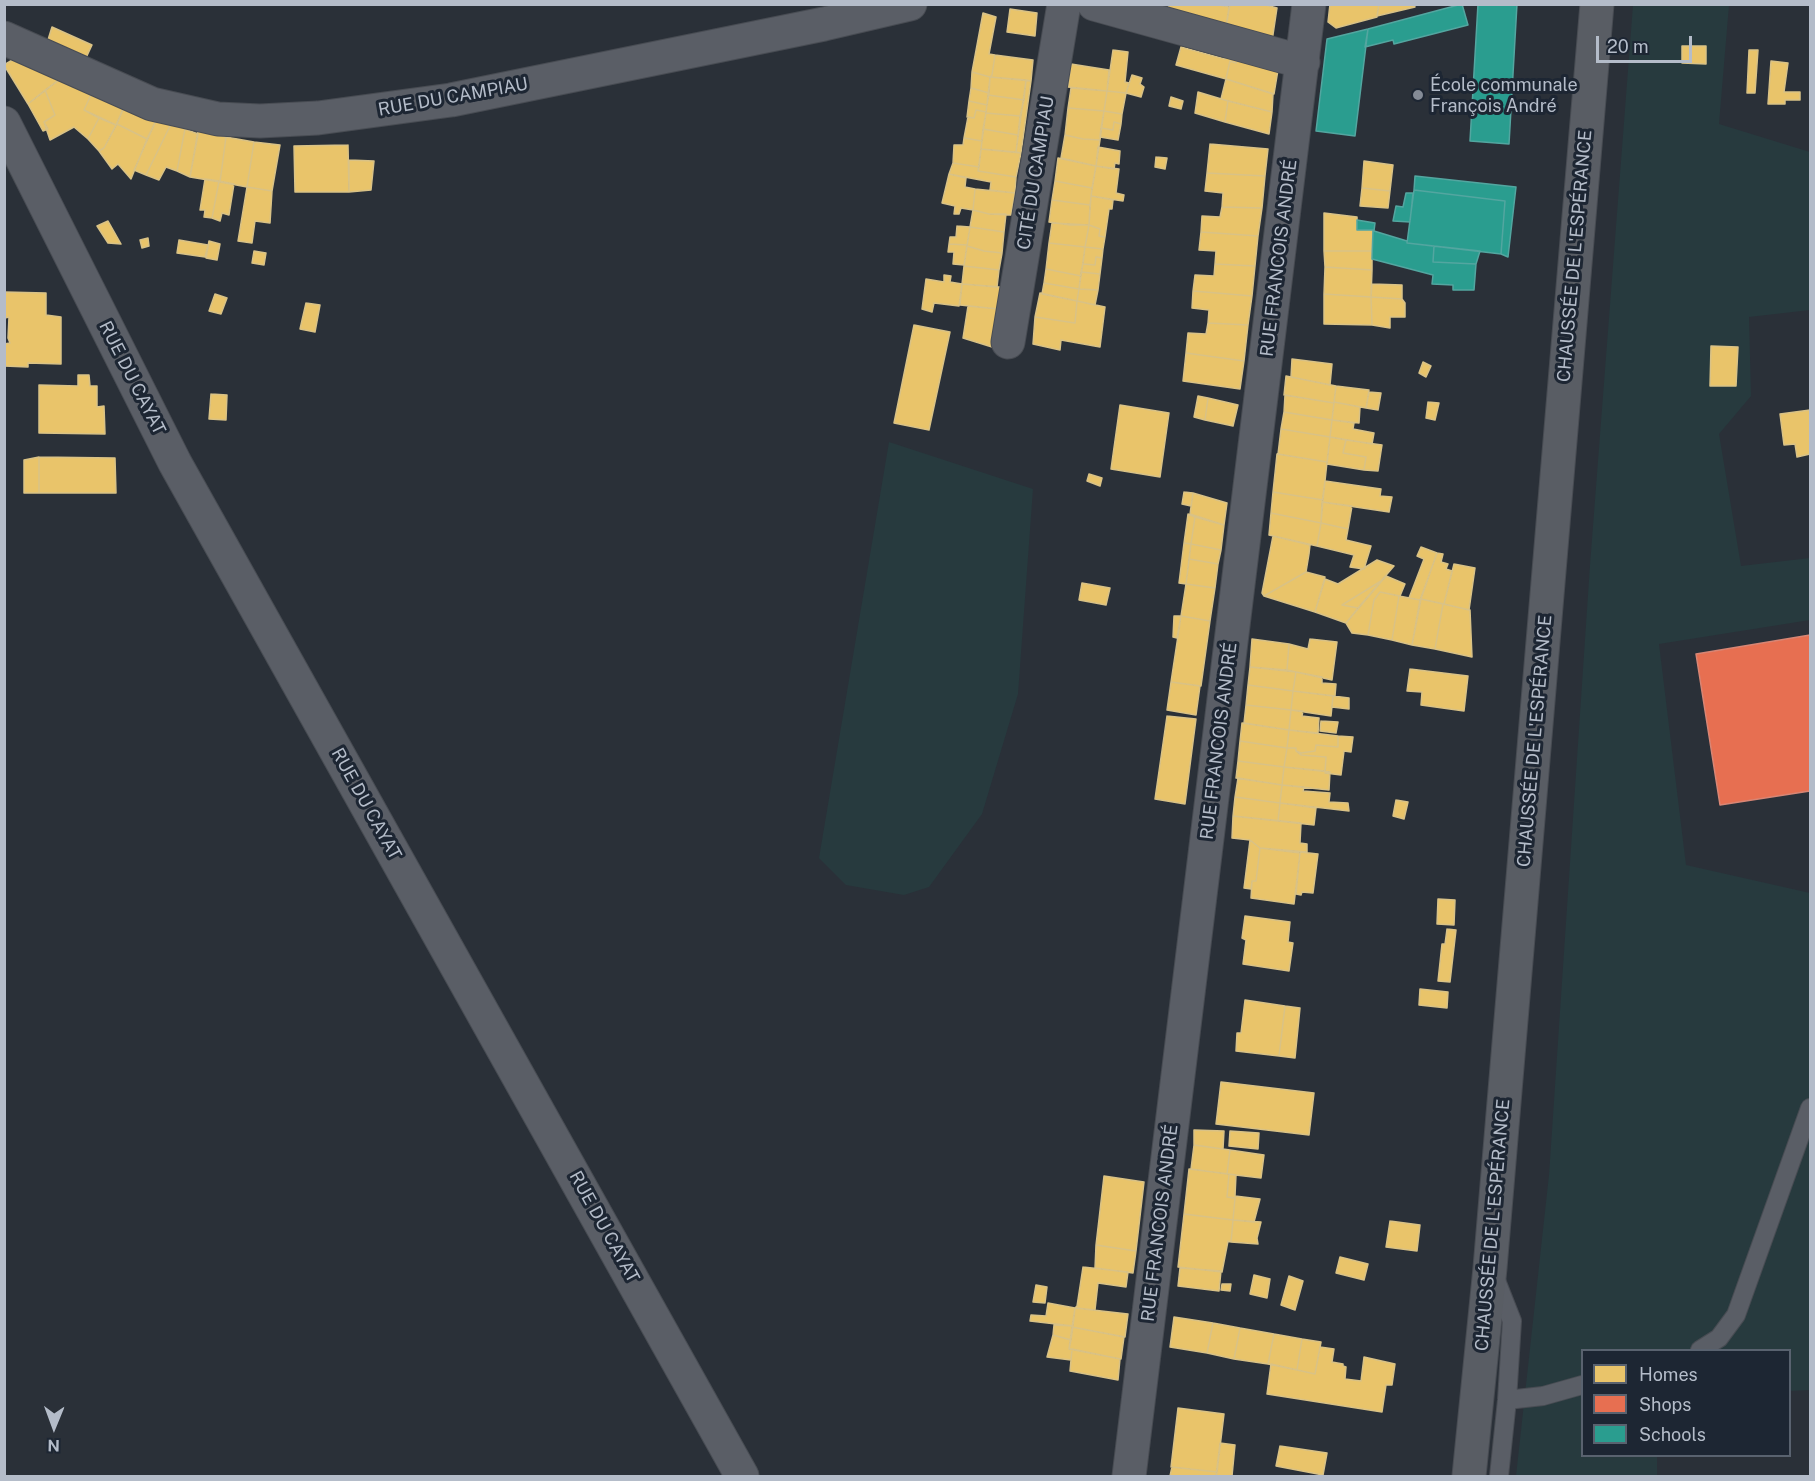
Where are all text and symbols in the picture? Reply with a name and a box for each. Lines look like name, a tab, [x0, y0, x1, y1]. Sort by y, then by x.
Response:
scale bar	[1599, 24, 1695, 62]
text: 20 m	[1607, 36, 1649, 57]
street label: RUE DU CAMPIAU	[376, 73, 530, 121]
place label: École communale François André	[1430, 74, 1578, 116]
marker: École communale François André	[1411, 88, 1425, 102]
street label: CITÉ DU CAMPIAU	[1013, 95, 1059, 251]
street label: CHAUSSÉE DE L'ESPÉRANCE	[1553, 129, 1597, 383]
street label: RUE FRANCOIS ANDRÉ	[1256, 158, 1302, 358]
street label: RUE DU CAYAT	[94, 318, 170, 438]
street label: CHAUSSÉE DE L'ESPÉRANCE	[1513, 614, 1557, 868]
street label: RUE FRANCOIS ANDRÉ	[1196, 641, 1242, 841]
street label: RUE DU CAYAT	[326, 744, 406, 864]
street label: CHAUSSÉE DE L'ESPÉRANCE	[1471, 1098, 1515, 1352]
street label: RUE FRANCOIS ANDRÉ	[1137, 1123, 1183, 1323]
street label: RUE DU CAYAT	[564, 1167, 644, 1287]
legend	[1581, 1349, 1791, 1457]
text: Homes	[1639, 1364, 1698, 1385]
text: Shops	[1639, 1394, 1691, 1415]
north arrow	[24, 1397, 84, 1457]
text: Schools	[1639, 1424, 1706, 1445]
text: N	[47, 1436, 60, 1455]

